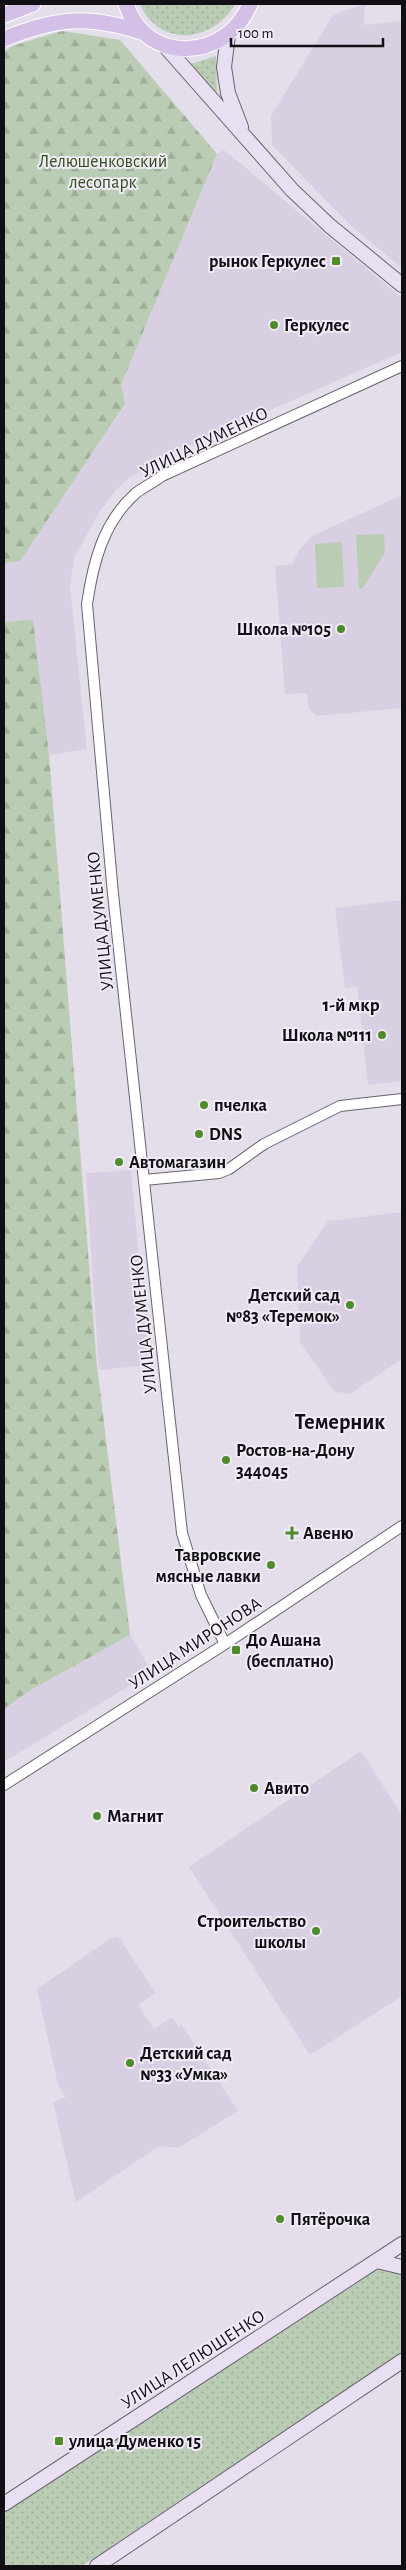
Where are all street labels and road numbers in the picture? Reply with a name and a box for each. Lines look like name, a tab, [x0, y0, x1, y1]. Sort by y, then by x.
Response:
street label: УЛИЦА ДУМЕНКО	[138, 404, 271, 482]
street label: УЛИЦА ДУМЕНКО	[85, 850, 117, 991]
street label: УЛИЦА ДУМЕНКО	[128, 1253, 160, 1394]
street label: УЛИЦА МИРОНОВА	[126, 1594, 265, 1693]
street label: УЛИЦА ЛЕЛЮШЕНКО	[119, 2307, 268, 2413]

